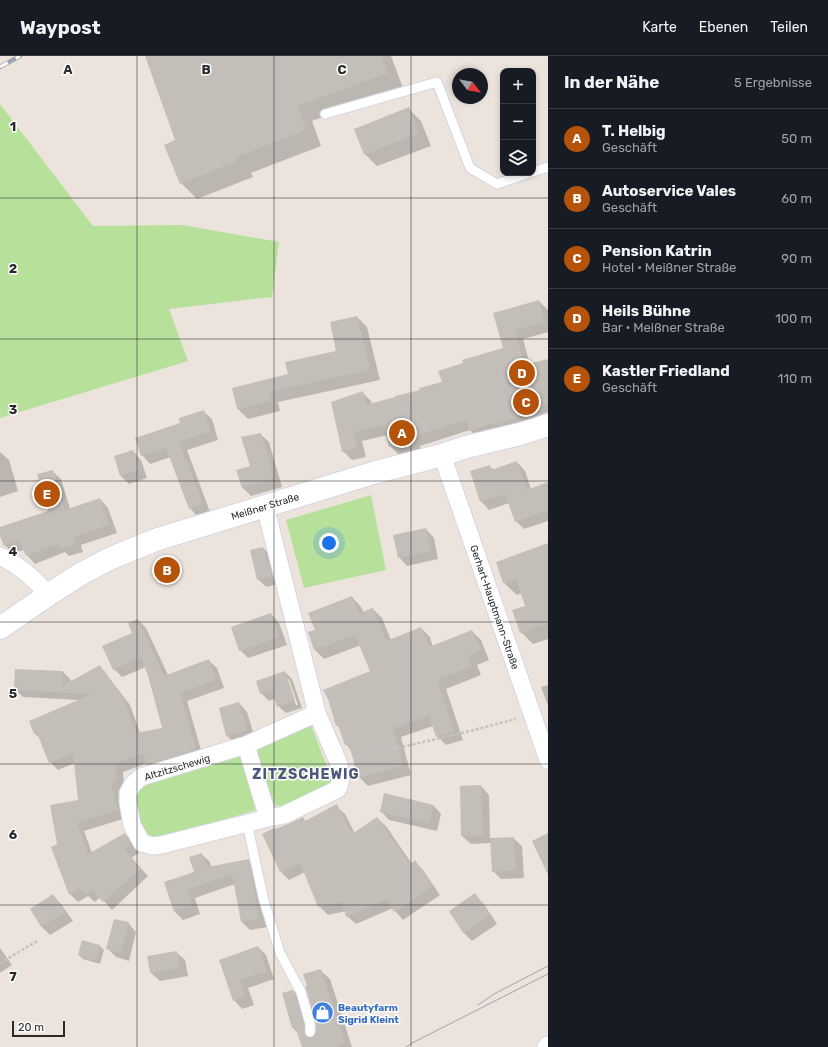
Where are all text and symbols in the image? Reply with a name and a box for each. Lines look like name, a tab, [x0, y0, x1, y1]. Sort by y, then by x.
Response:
text: Waypost	[20, 16, 101, 39]
text: Karte	[642, 19, 677, 36]
text: Ebenen	[699, 19, 748, 36]
text: Teilen	[770, 19, 808, 36]
text: A	[63, 62, 73, 77]
text: B	[201, 62, 211, 77]
text: C	[337, 62, 347, 77]
north arrow	[452, 68, 488, 104]
map controls	[500, 68, 536, 176]
button: +	[500, 68, 536, 104]
text: In der Nähe	[564, 72, 659, 92]
text: 5 Ergebnisse	[734, 75, 812, 90]
button: −	[500, 104, 536, 140]
text: 1	[10, 119, 16, 134]
text: T. Helbig	[602, 122, 666, 140]
text: A	[572, 131, 582, 146]
text: 50 m	[781, 131, 812, 146]
button: layers	[500, 140, 536, 176]
text: Geschäft	[602, 140, 657, 155]
text: Autoservice Vales	[602, 182, 736, 200]
text: B	[572, 191, 582, 206]
text: 60 m	[781, 191, 812, 206]
text: Geschäft	[602, 200, 657, 215]
text: Pension Katrin	[602, 242, 712, 260]
text: C	[572, 251, 582, 266]
text: 90 m	[781, 251, 812, 266]
text: Hotel · Meißner Straße	[602, 260, 736, 275]
text: 2	[9, 261, 17, 276]
text: Heils Bühne	[602, 302, 691, 320]
text: D	[572, 311, 582, 326]
text: 100 m	[775, 311, 812, 326]
text: Bar · Meißner Straße	[602, 320, 725, 335]
pin: D	[509, 358, 535, 388]
text: Kastler Friedland	[602, 362, 730, 380]
text: E	[573, 371, 581, 386]
text: 110 m	[778, 371, 812, 386]
text: Geschäft	[602, 380, 657, 395]
pin: C	[513, 387, 539, 417]
text: 3	[9, 402, 18, 417]
pin: A	[389, 418, 415, 448]
pin: E	[34, 479, 60, 509]
street label: Meißner Straße	[230, 491, 301, 523]
your location	[319, 533, 339, 553]
text: 4	[9, 544, 18, 559]
street label: Gerhart-Hauptmann-Straße	[467, 544, 521, 671]
pin: B	[154, 555, 180, 585]
text: 5	[9, 686, 17, 701]
street label: Altzitzschewig	[143, 752, 212, 784]
district label: ZITZSCHEWIG	[252, 766, 360, 783]
text: 6	[9, 827, 18, 842]
text: 7	[9, 969, 17, 984]
shop icon: Beautyfarm Sigrid Kleint	[310, 1000, 336, 1026]
place label: Beautyfarm Sigrid Kleint	[338, 1002, 399, 1026]
scale bar	[12, 1019, 65, 1038]
text: 20 m	[18, 1021, 44, 1034]

